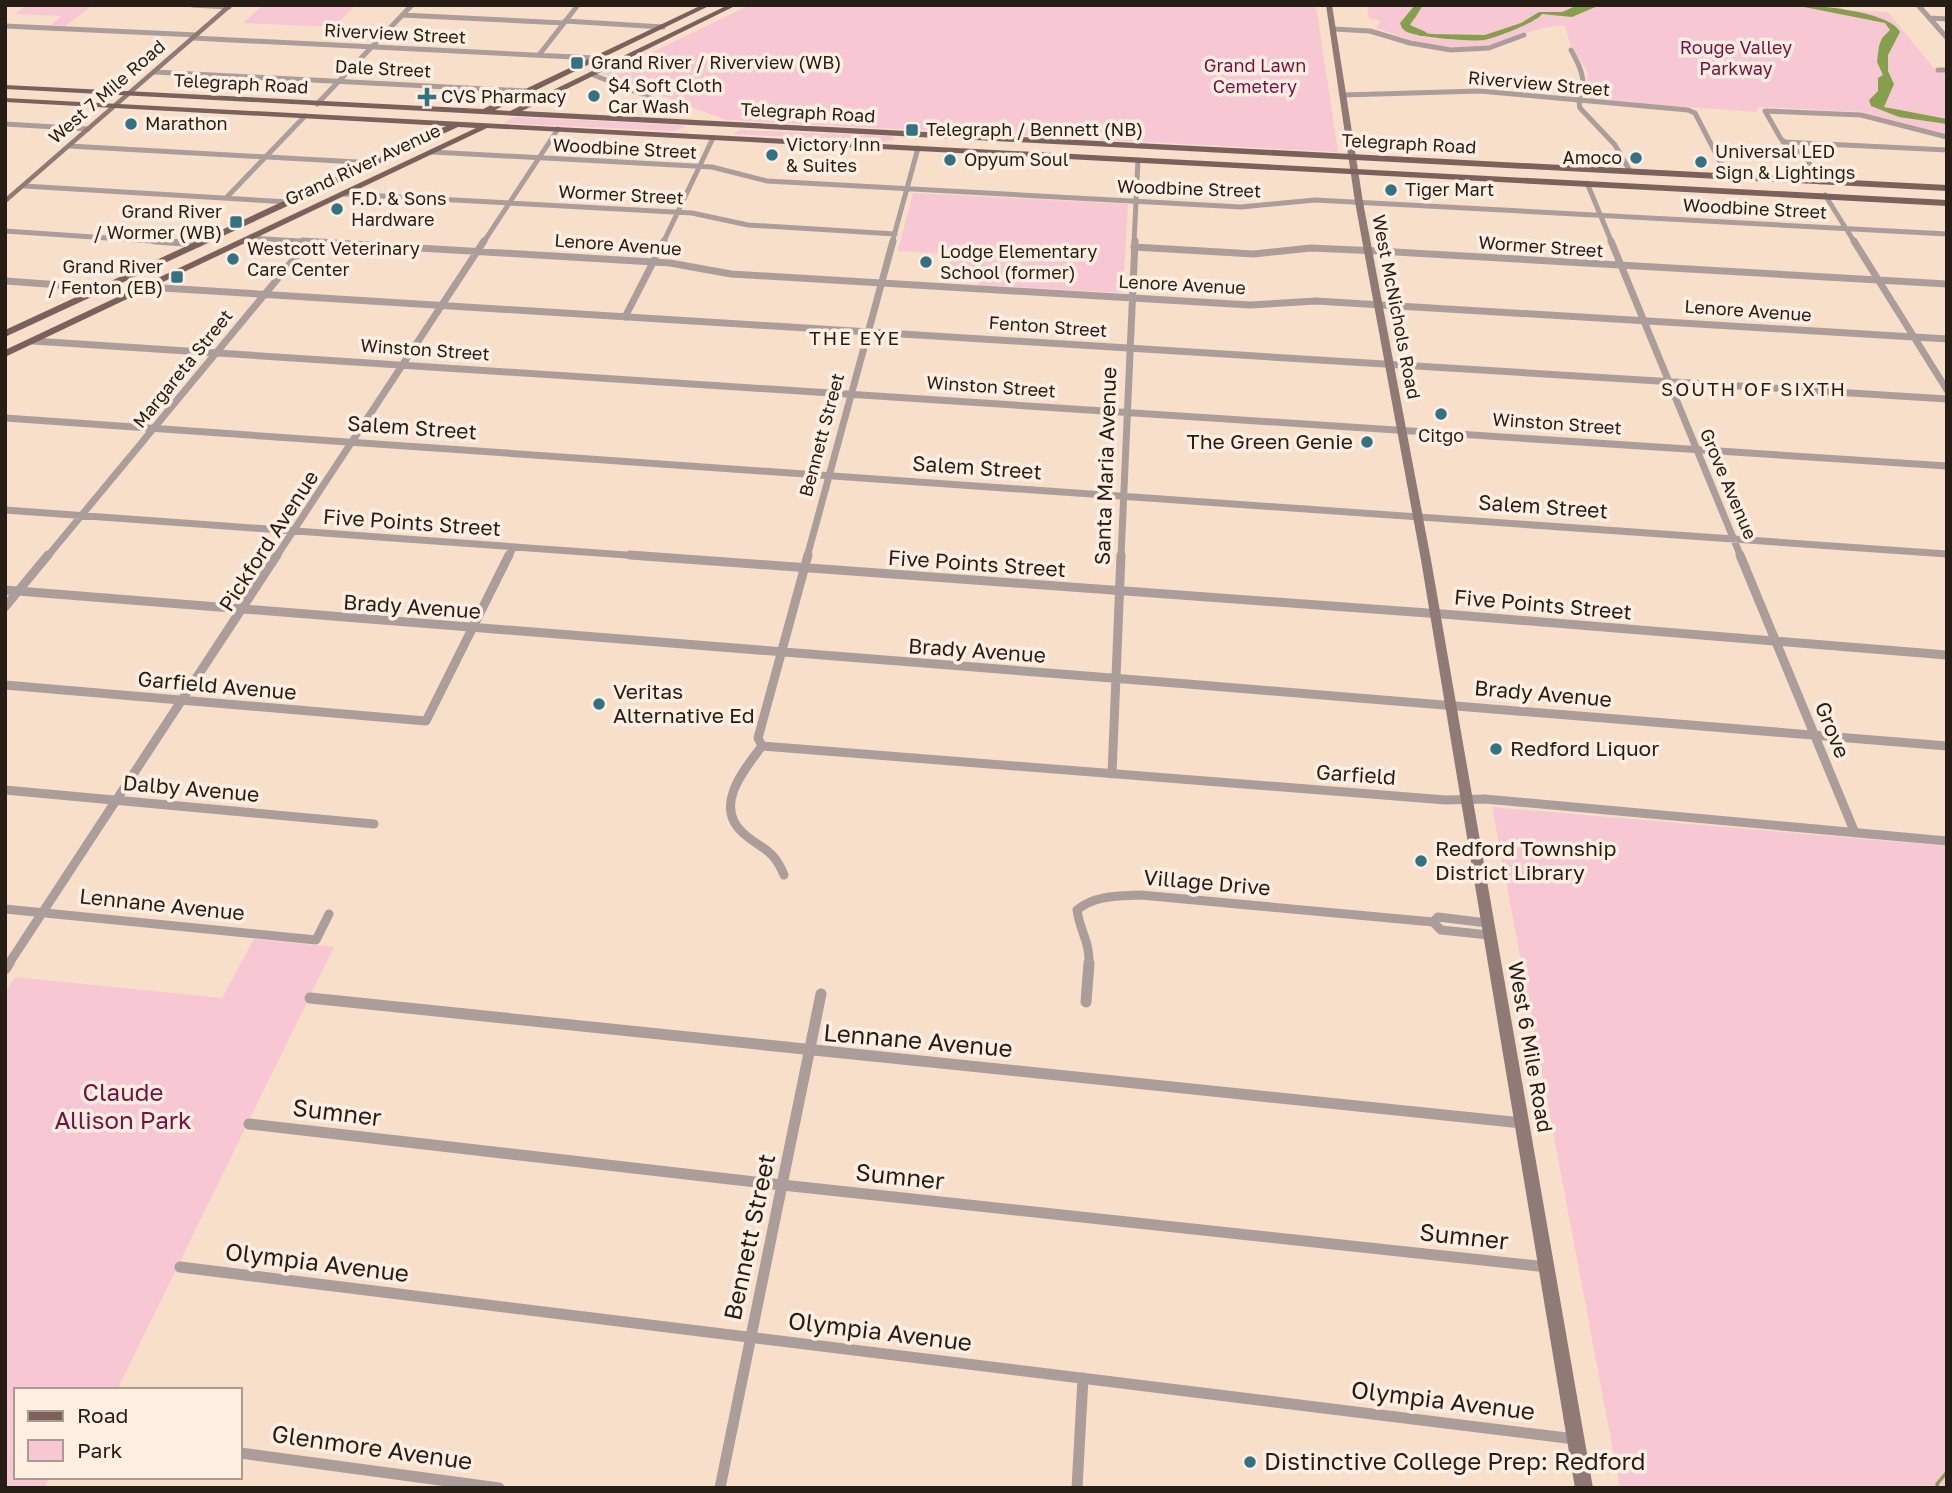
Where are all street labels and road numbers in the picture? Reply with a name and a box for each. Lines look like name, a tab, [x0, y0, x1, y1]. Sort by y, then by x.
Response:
street label: Riverview Street	[323, 18, 467, 48]
street label: West 7 Mile Road	[44, 35, 169, 148]
street label: Dale Street	[334, 54, 432, 82]
street label: Riverview Street	[1467, 66, 1611, 100]
street label: Telegraph Road	[173, 68, 309, 98]
street label: Telegraph Road	[740, 97, 876, 127]
street label: Grand River Avenue	[282, 118, 444, 210]
street label: Telegraph Road	[1341, 128, 1477, 158]
street label: Woodbine Street	[552, 133, 698, 163]
street label: Woodbine Street	[1116, 174, 1262, 202]
street label: Wormer Street	[558, 180, 684, 208]
street label: Woodbine Street	[1682, 193, 1828, 223]
street label: West McNichols Road	[1368, 213, 1426, 401]
street label: Lenore Avenue	[554, 229, 683, 259]
street label: Wormer Street	[1478, 231, 1604, 261]
street label: Lenore Avenue	[1118, 270, 1246, 298]
street label: Lenore Avenue	[1684, 295, 1813, 325]
street label: Margareta Street	[128, 305, 237, 432]
street label: Fenton Street	[988, 311, 1108, 341]
street label: Winston Street	[360, 334, 490, 364]
street label: Santa Maria Avenue	[1089, 366, 1121, 566]
street label: Bennett Street	[794, 371, 848, 499]
street label: Winston Street	[926, 371, 1056, 401]
street label: Winston Street	[1492, 408, 1622, 438]
street label: Salem Street	[346, 409, 478, 445]
street label: Grove Avenue	[1696, 425, 1762, 542]
street label: Salem Street	[911, 449, 1043, 485]
street label: Pickford Avenue	[213, 465, 323, 616]
street label: Salem Street	[1477, 488, 1609, 524]
street label: Five Points Street	[322, 503, 502, 541]
street label: Five Points Street	[887, 544, 1067, 582]
street label: Five Points Street	[1453, 583, 1633, 625]
street label: Brady Avenue	[342, 588, 482, 624]
street label: Brady Avenue	[907, 632, 1047, 668]
street label: Garfield Avenue	[136, 665, 298, 705]
street label: Brady Avenue	[1473, 674, 1613, 712]
street label: Grove	[1810, 698, 1856, 762]
street label: Garfield	[1315, 758, 1397, 790]
street label: Dalby Avenue	[122, 769, 260, 807]
street label: Village Drive	[1143, 864, 1272, 901]
street label: Lennane Avenue	[78, 882, 246, 926]
street label: West 6 Mile Road	[1503, 959, 1559, 1134]
street label: Lennane Avenue	[822, 1017, 1014, 1062]
street label: Sumner	[291, 1092, 383, 1131]
street label: Bennett Street	[717, 1151, 780, 1323]
street label: Sumner	[854, 1156, 946, 1195]
street label: Sumner	[1418, 1216, 1510, 1255]
street label: Olympia Avenue	[224, 1236, 411, 1287]
street label: Olympia Avenue	[787, 1305, 974, 1356]
street label: Olympia Avenue	[1350, 1374, 1537, 1425]
street label: Glenmore Avenue	[270, 1418, 474, 1475]

